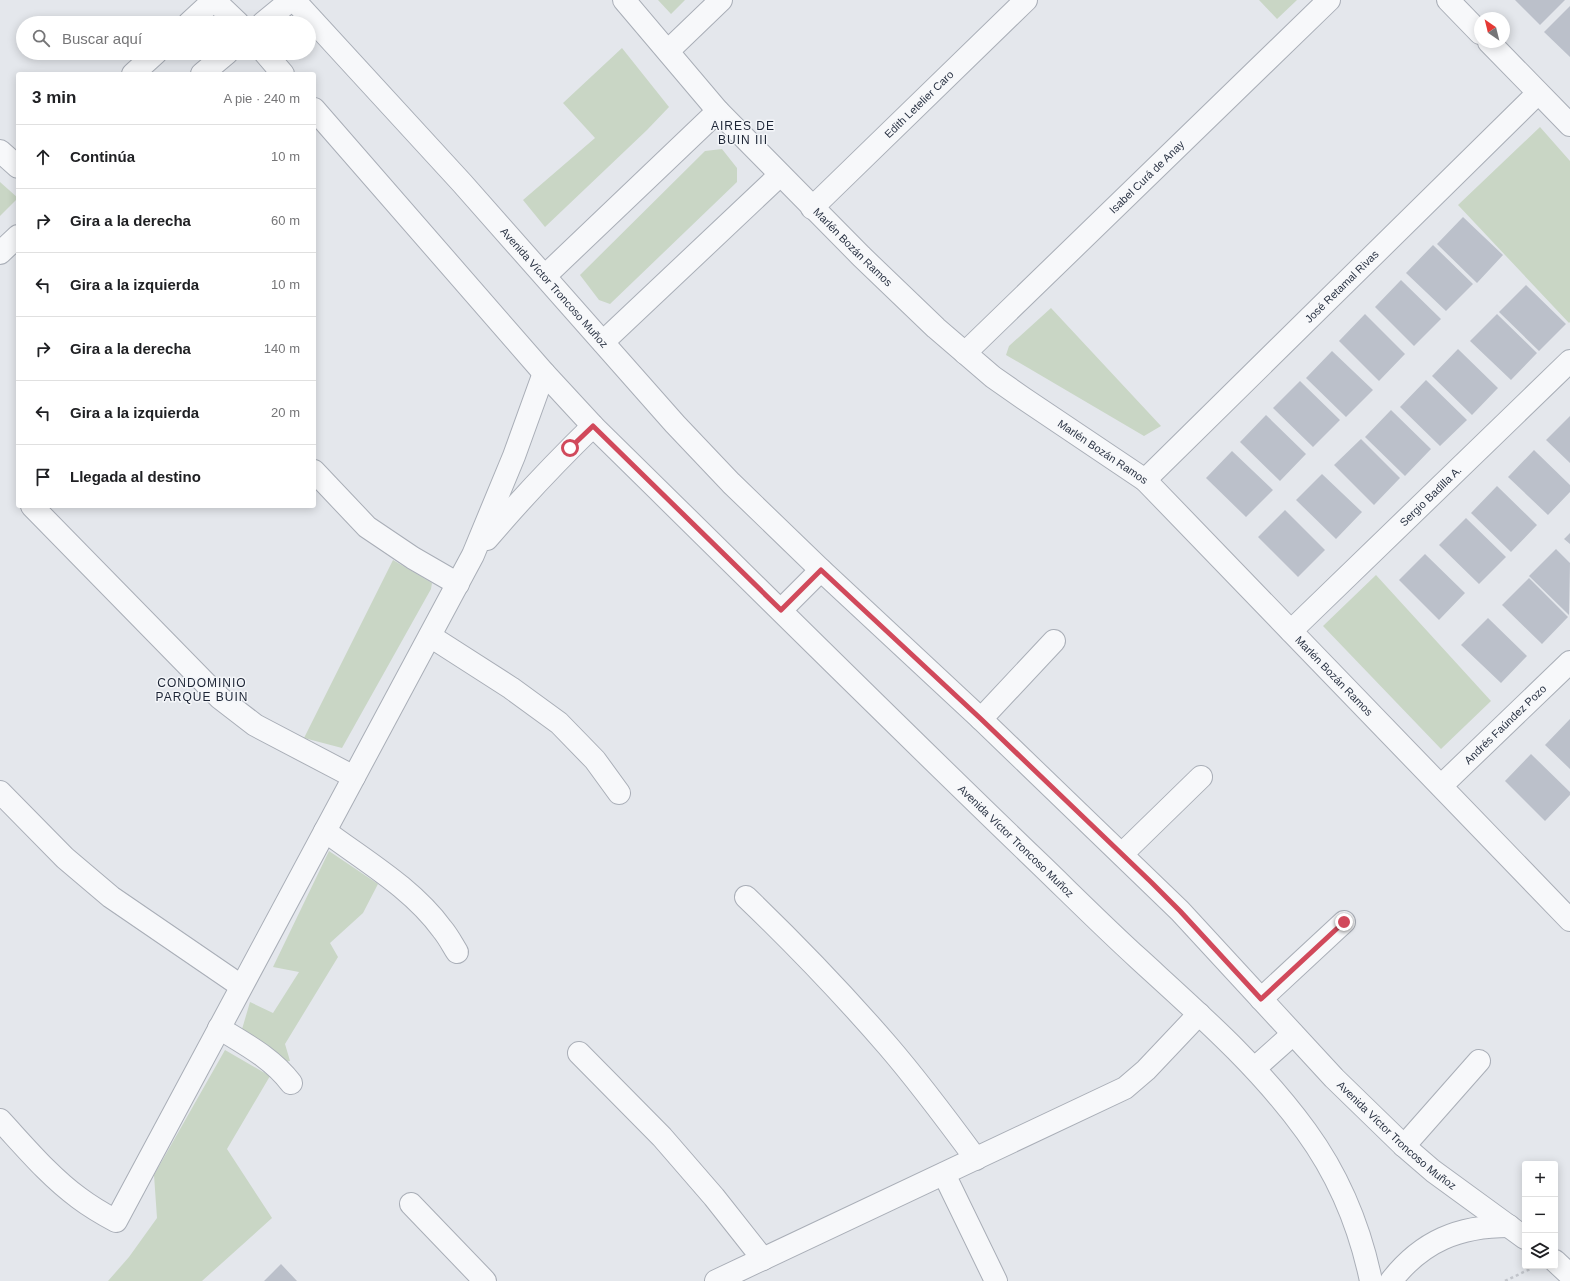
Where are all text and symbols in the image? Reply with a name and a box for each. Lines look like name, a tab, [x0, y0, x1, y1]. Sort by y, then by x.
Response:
north arrow	[1474, 12, 1510, 48]
search box	[16, 16, 316, 60]
icon: search	[30, 27, 52, 49]
text: Buscar aquí	[62, 30, 142, 47]
street label: Edith Letelier Caro	[882, 68, 956, 140]
text: 3 min	[32, 88, 76, 107]
text: A pie · 240 m	[223, 91, 300, 106]
district label: AIRES DE BUIN III	[711, 119, 775, 147]
street label: Isabel Curá de Anay	[1107, 138, 1187, 216]
icon: ahead	[32, 146, 54, 168]
text: Continúa	[70, 148, 135, 165]
text: 10 m	[271, 149, 300, 164]
street label: Marlén Bozán Ramos	[811, 205, 895, 289]
icon: right	[32, 210, 54, 232]
text: Gira a la derecha	[70, 212, 191, 229]
text: 60 m	[271, 213, 300, 228]
street label: Avenida Víctor Troncoso Muñoz	[498, 225, 611, 350]
street label: José Retamal Rivas	[1303, 247, 1381, 325]
icon: left	[32, 274, 54, 296]
text: Gira a la izquierda	[70, 276, 199, 293]
text: 10 m	[271, 277, 300, 292]
icon: right	[32, 338, 54, 360]
text: Gira a la derecha	[70, 340, 191, 357]
text: 140 m	[264, 341, 300, 356]
icon: left	[32, 402, 54, 424]
text: Gira a la izquierda	[70, 404, 199, 421]
text: 20 m	[271, 405, 300, 420]
street label: Marlén Bozán Ramos	[1056, 417, 1150, 486]
route start	[561, 439, 579, 457]
street label: Sergio Badilla A.	[1397, 464, 1464, 529]
icon: arrive	[32, 466, 54, 488]
text: Llegada al destino	[70, 468, 201, 485]
street label: Marlén Bozán Ramos	[1293, 633, 1376, 718]
district label: CONDOMINIO PARQUE BUIN	[156, 676, 248, 704]
street label: Andrés Faúndez Pozo	[1462, 682, 1549, 766]
street label: Avenida Víctor Troncoso Muñoz	[956, 783, 1076, 900]
route end	[1335, 913, 1353, 931]
street label: Avenida Víctor Troncoso Muñoz	[1335, 1079, 1458, 1192]
map controls	[1522, 1161, 1558, 1269]
button: +	[1522, 1161, 1558, 1197]
button: −	[1522, 1197, 1558, 1233]
button: layers	[1522, 1233, 1558, 1269]

